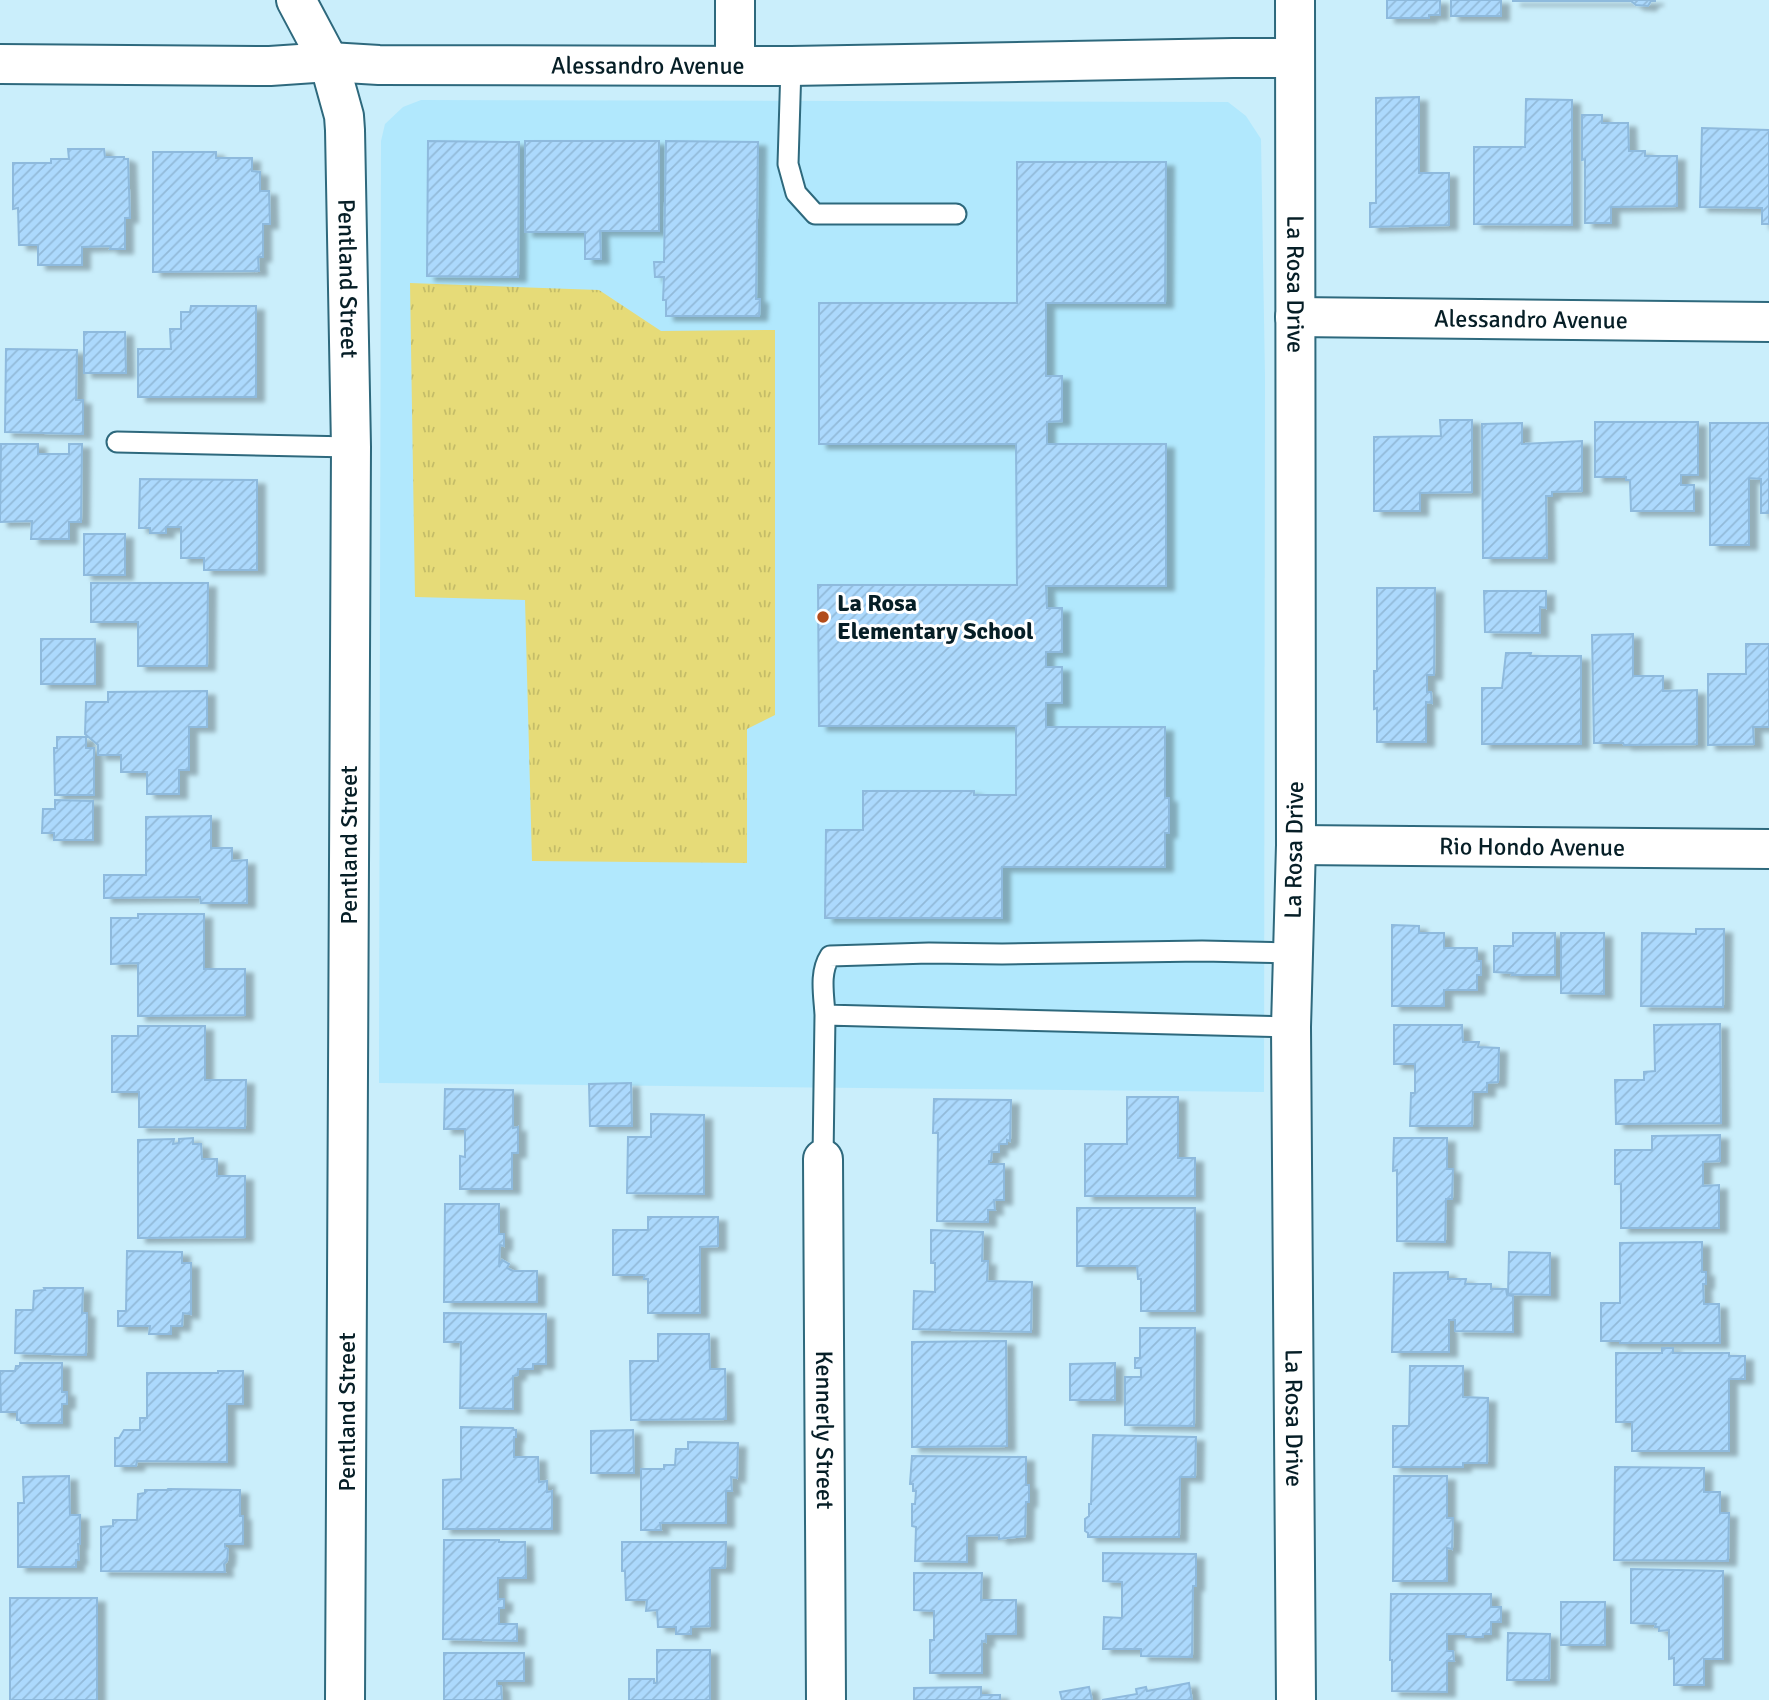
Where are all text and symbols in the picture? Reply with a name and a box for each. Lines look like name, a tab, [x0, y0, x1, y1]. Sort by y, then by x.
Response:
street label: Alessandro Avenue	[551, 50, 745, 81]
street label: Pentland Street	[331, 199, 364, 359]
street label: La Rosa Drive	[1280, 215, 1310, 353]
street label: Alessandro Avenue	[1434, 303, 1628, 336]
place label: La Rosa Elementary School	[837, 588, 1034, 646]
marker: La Rosa Elementary School	[815, 609, 831, 625]
street label: Pentland Street	[334, 765, 364, 925]
street label: La Rosa Drive	[1278, 781, 1310, 919]
street label: Rio Hondo Avenue	[1439, 831, 1625, 863]
street label: Pentland Street	[332, 1332, 362, 1492]
street label: La Rosa Drive	[1278, 1349, 1309, 1487]
street label: Kennerly Street	[809, 1350, 840, 1509]

